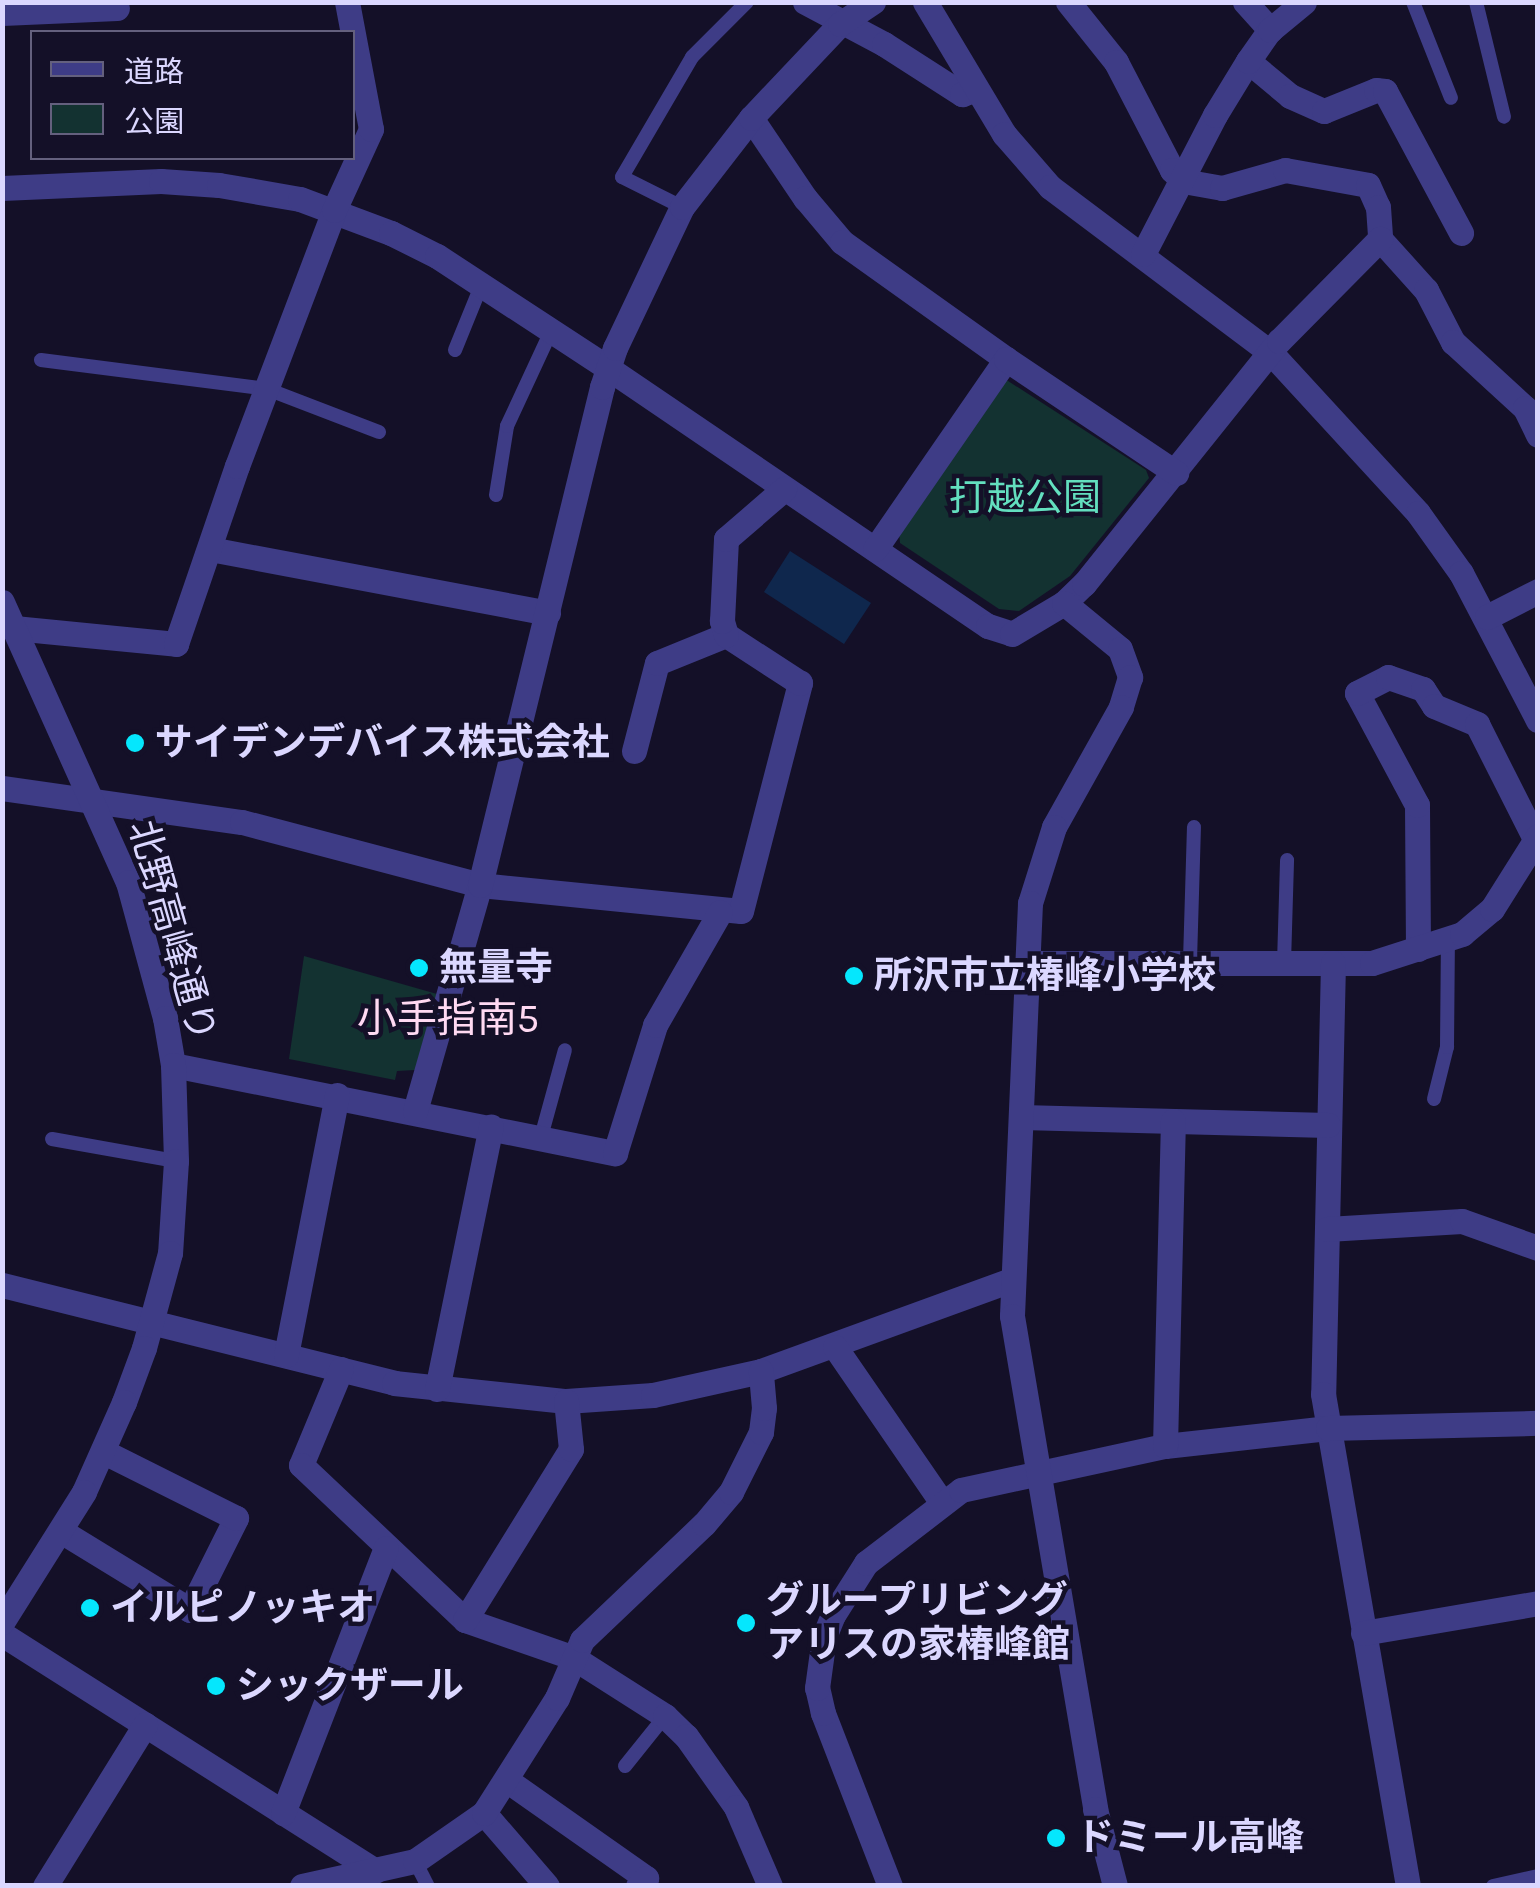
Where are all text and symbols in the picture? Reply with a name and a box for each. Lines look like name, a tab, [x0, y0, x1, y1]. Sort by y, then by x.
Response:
legend	[30, 30, 355, 160]
text: 道路	[124, 54, 184, 90]
text: 公園	[124, 104, 184, 140]
park label: 打越公園	[949, 475, 1101, 521]
place label: サイデンデバイス株式会社	[155, 720, 611, 766]
marker: サイデンデバイス株式会社	[124, 732, 146, 754]
street label: 北野高峰通り	[119, 815, 225, 1047]
place label: 無量寺	[439, 945, 553, 991]
place label: 所沢市立椿峰小学校	[874, 953, 1216, 999]
marker: 無量寺	[408, 957, 430, 979]
marker: 所沢市立椿峰小学校	[843, 965, 865, 987]
district label: 小手指南5	[357, 995, 539, 1043]
place label: グループリビング アリスの家椿峰館	[766, 1578, 1070, 1668]
place label: イルピノッキオ	[110, 1585, 376, 1631]
marker: イルピノッキオ	[79, 1597, 101, 1619]
marker: グループリビング アリスの家椿峰館	[735, 1612, 757, 1634]
place label: シックザール	[236, 1663, 464, 1709]
marker: シックザール	[205, 1675, 227, 1697]
place label: ドミール高峰	[1076, 1815, 1304, 1861]
marker: ドミール高峰	[1045, 1827, 1067, 1849]

